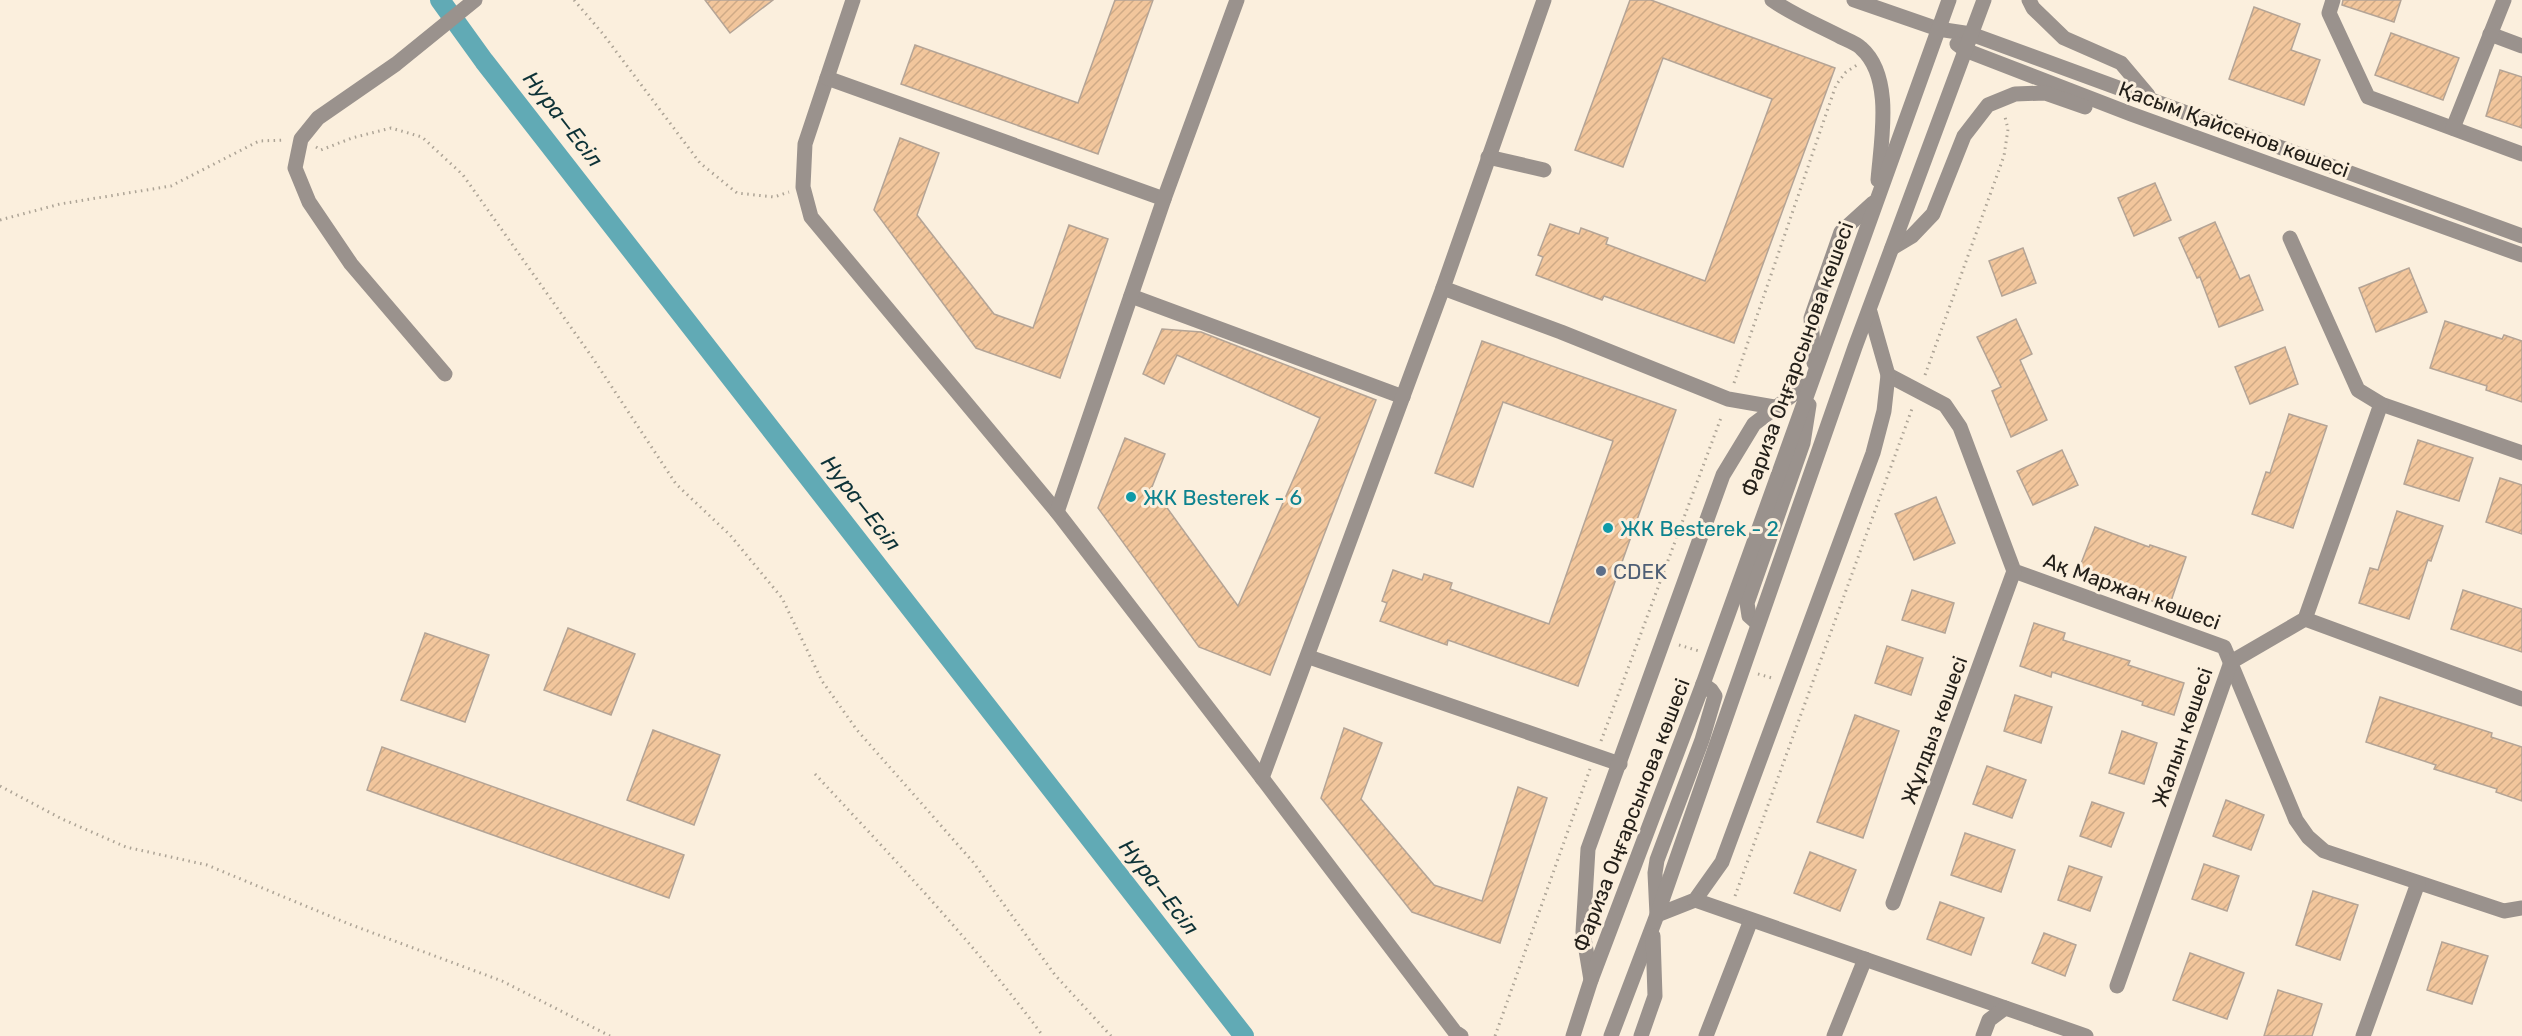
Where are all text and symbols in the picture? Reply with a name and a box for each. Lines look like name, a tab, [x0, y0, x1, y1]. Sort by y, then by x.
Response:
water label: Нура—Есіл	[517, 66, 609, 172]
street label: Қасым Қайсенов көшесі	[2115, 76, 2353, 182]
street label: Фариза Оңғарсынова көшесі	[1736, 218, 1858, 500]
water label: Нура—Есіл	[815, 450, 907, 556]
place label: ЖК Besterek - 6	[1143, 485, 1302, 510]
marker: ЖК Besterek - 6	[1124, 490, 1138, 504]
place label: ЖК Besterek - 2	[1620, 516, 1779, 541]
marker: ЖК Besterek - 2	[1601, 521, 1615, 535]
street label: Ақ Маржан көшесі	[2040, 547, 2224, 635]
place label: CDEK	[1613, 559, 1667, 584]
marker: CDEK	[1594, 564, 1608, 578]
street label: Жұлдыз көшесі	[1896, 653, 1972, 807]
street label: Жалын көшесі	[2146, 664, 2218, 810]
street label: Фариза Оңғарсынова көшесі	[1567, 675, 1695, 955]
water label: Нура—Есіл	[1113, 834, 1205, 940]

